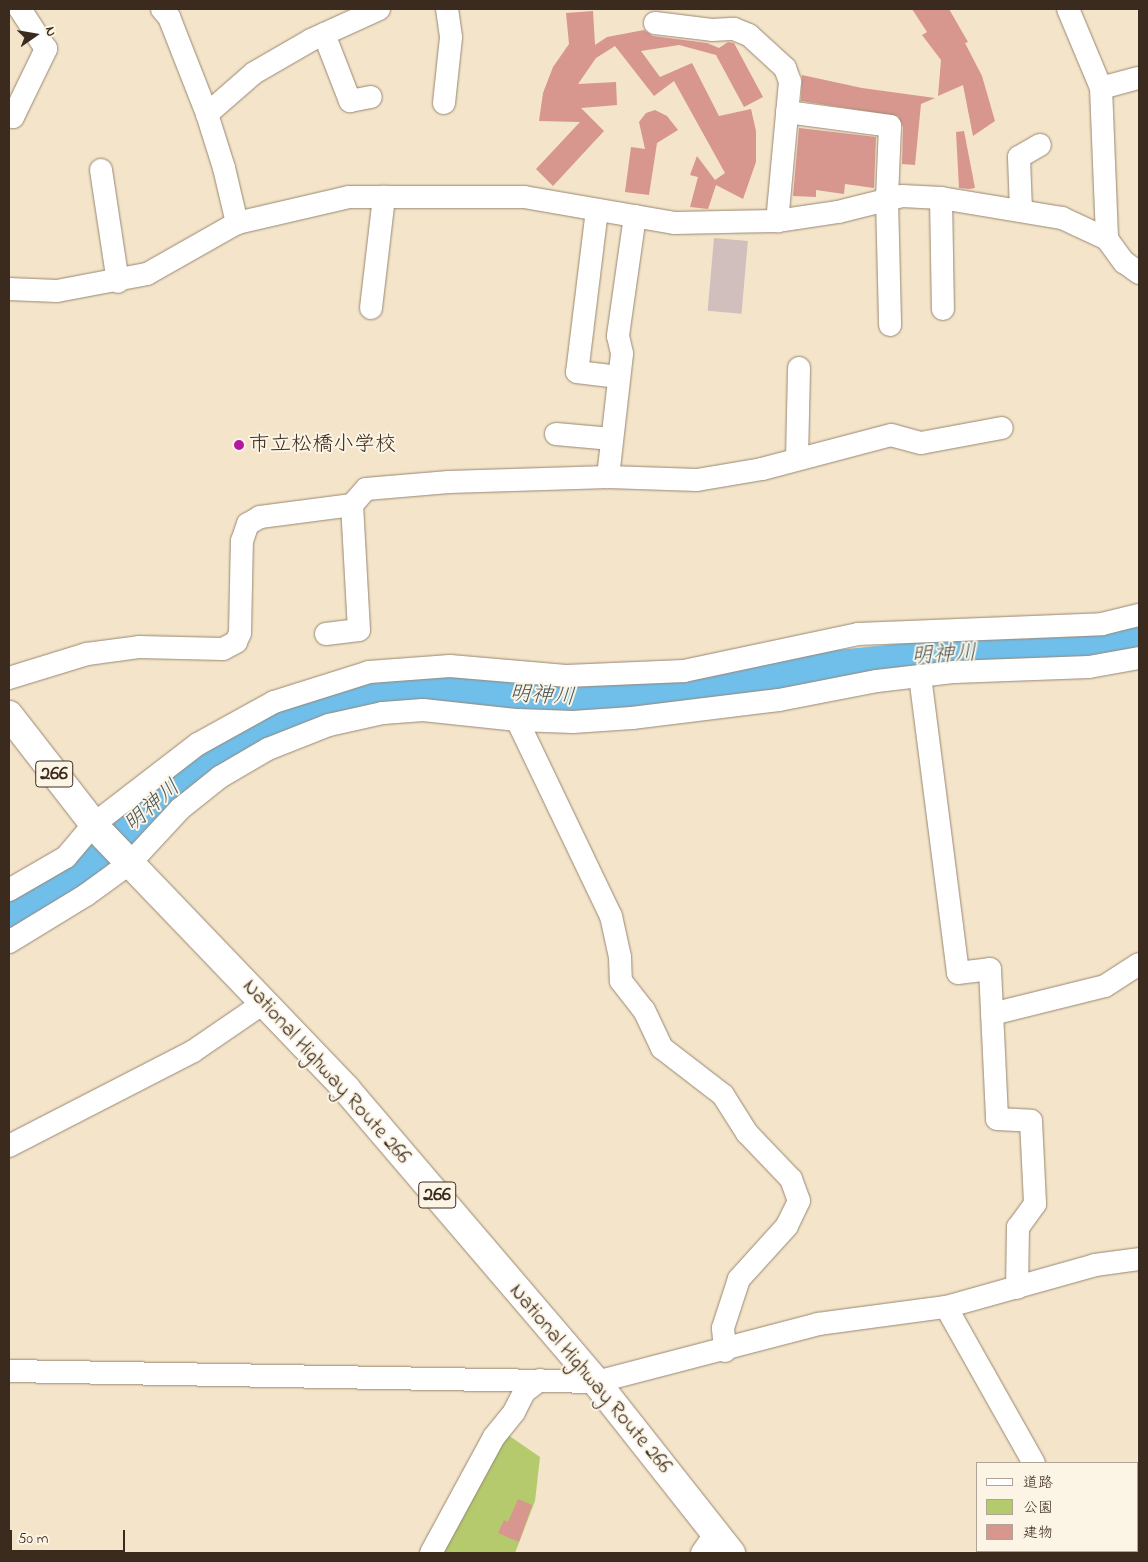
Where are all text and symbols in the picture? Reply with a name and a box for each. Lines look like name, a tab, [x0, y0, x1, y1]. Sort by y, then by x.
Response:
north arrow	[10, 10, 60, 60]
text: N	[39, 25, 61, 38]
place label: 市立松橋小学校	[249, 432, 396, 458]
marker: 市立松橋小学校	[233, 439, 245, 451]
water label: 明神川	[910, 641, 978, 671]
water label: 明神川	[508, 682, 576, 712]
road number: 266	[34, 756, 74, 792]
water label: 明神川	[119, 775, 187, 839]
street label: National Highway Route 266	[237, 975, 415, 1169]
road number: 266	[417, 1178, 457, 1212]
street label: National Highway Route 266	[503, 1279, 677, 1479]
legend	[976, 1462, 1138, 1552]
text: 道路	[1023, 1472, 1053, 1494]
text: 公園	[1023, 1497, 1053, 1519]
scale bar	[12, 1520, 128, 1552]
text: 建物	[1023, 1522, 1053, 1544]
text: 50 m	[18, 1528, 48, 1550]

